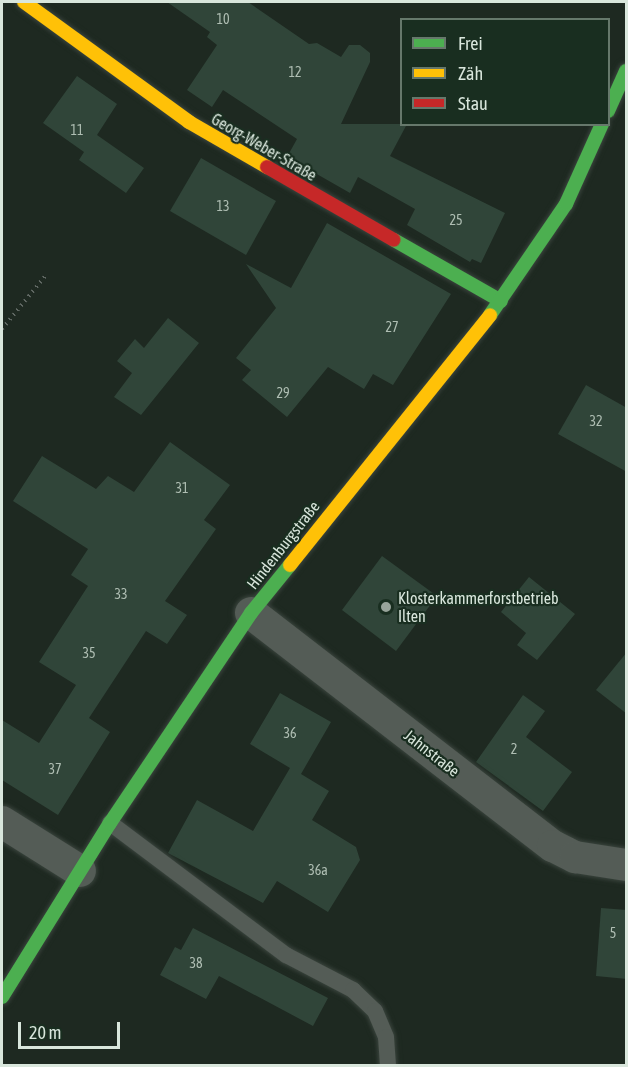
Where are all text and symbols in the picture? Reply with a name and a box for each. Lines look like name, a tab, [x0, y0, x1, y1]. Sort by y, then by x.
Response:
house number: 10	[216, 11, 230, 27]
legend	[400, 18, 610, 126]
text: Frei	[458, 33, 483, 54]
text: Zäh	[458, 63, 483, 84]
house number: 12	[288, 64, 302, 80]
text: Stau	[458, 93, 488, 114]
street label: Georg-Weber-Straße	[208, 109, 320, 185]
house number: 11	[70, 122, 84, 138]
house number: 13	[216, 198, 230, 214]
house number: 25	[449, 212, 463, 228]
house number: 27	[385, 319, 399, 335]
house number: 29	[276, 385, 290, 401]
house number: 32	[589, 413, 603, 429]
house number: 31	[175, 480, 189, 496]
street label: Hindenburgstraße	[243, 497, 323, 593]
house number: 33	[114, 586, 128, 602]
place label: Klosterkammerforstbetrieb Ilten	[398, 588, 558, 626]
marker: Klosterkammerforstbetrieb Ilten	[379, 600, 393, 614]
house number: 35	[82, 645, 96, 661]
house number: 36	[283, 725, 297, 741]
street label: Jahnstraße	[400, 725, 464, 781]
house number: 2	[511, 741, 517, 757]
house number: 37	[48, 761, 62, 777]
house number: 36a	[308, 862, 328, 878]
house number: 5	[610, 925, 616, 941]
house number: 38	[189, 955, 203, 971]
scale bar	[21, 1010, 123, 1048]
text: 20 m	[29, 1022, 61, 1043]

